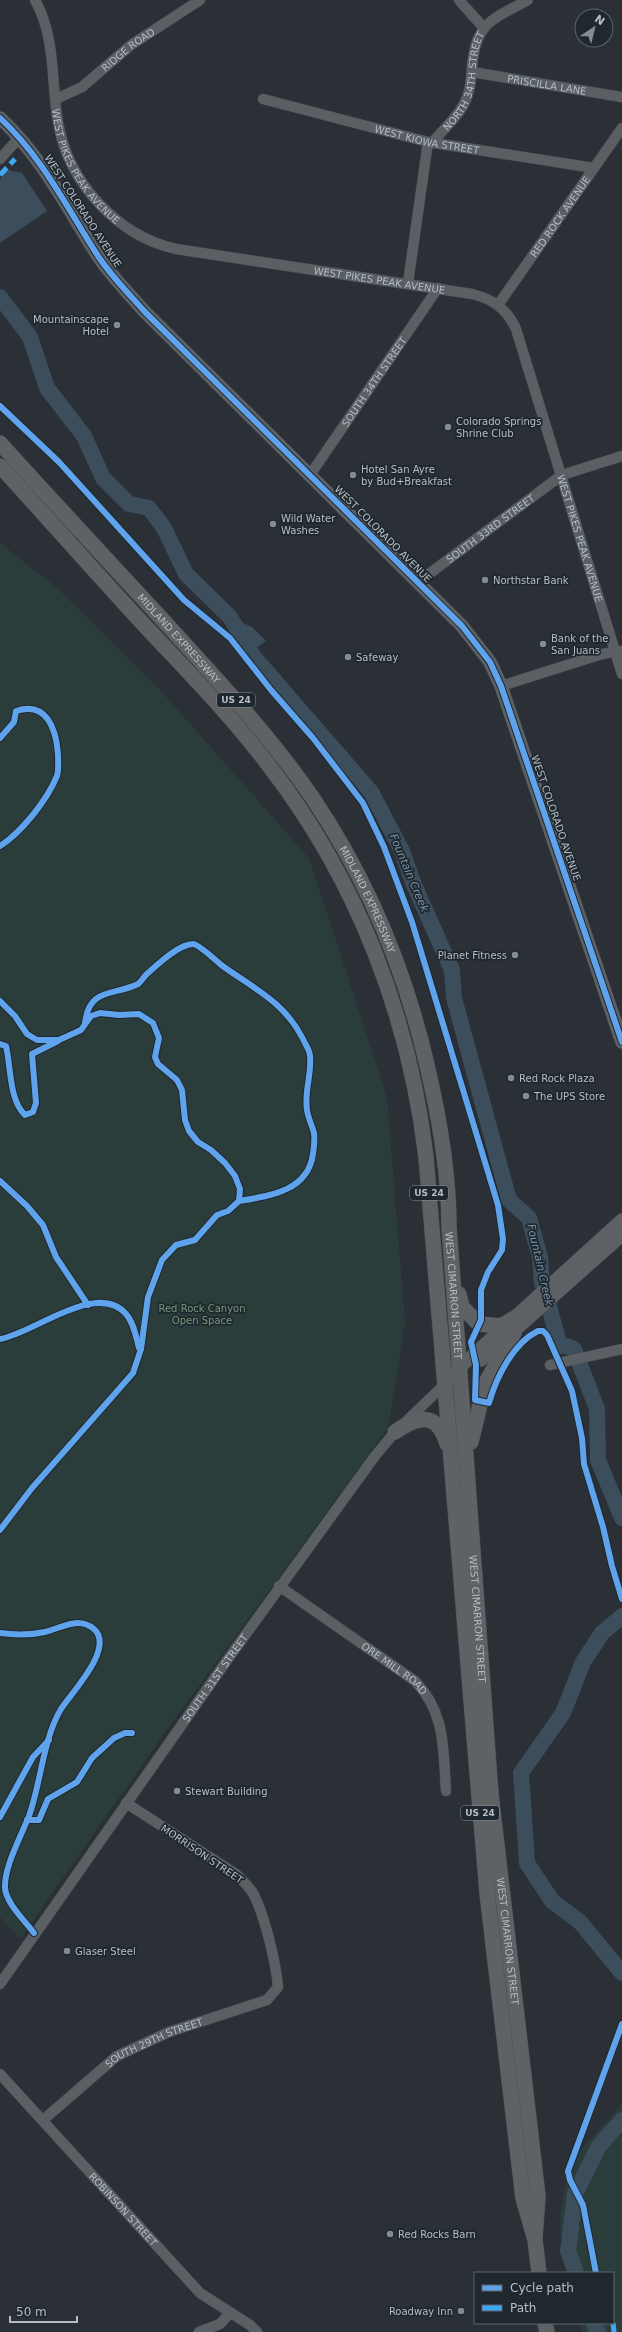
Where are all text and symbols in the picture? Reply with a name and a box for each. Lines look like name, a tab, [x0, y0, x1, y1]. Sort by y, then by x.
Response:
north arrow	[574, 8, 614, 48]
text: N	[592, 12, 607, 28]
street label: RIDGE ROAD	[99, 26, 157, 73]
street label: NORTH 34TH STREET	[441, 29, 486, 133]
street label: PRISCILLA LANE	[507, 72, 587, 97]
street label: WEST PIKES PEAK AVENUE	[51, 108, 122, 226]
street label: WEST KIOWA STREET	[373, 123, 481, 156]
street label: WEST COLORADO AVENUE	[42, 152, 124, 270]
street label: RED ROCK AVENUE	[528, 174, 592, 259]
street label: WEST PIKES PEAK AVENUE	[313, 265, 446, 295]
place label: Mountainscape Hotel	[33, 314, 109, 337]
marker: Mountainscape Hotel	[112, 320, 122, 330]
street label: SOUTH 34TH STREET	[339, 334, 409, 429]
place label: Colorado Springs Shrine Club	[456, 416, 541, 439]
marker: Colorado Springs Shrine Club	[443, 422, 453, 432]
place label: Hotel San Ayre by Bud+Breakfast	[361, 464, 452, 487]
marker: Hotel San Ayre by Bud+Breakfast	[348, 470, 358, 480]
street label: WEST PIKES PEAK AVENUE	[556, 473, 605, 603]
street label: WEST COLORADO AVENUE	[332, 483, 434, 585]
street label: SOUTH 33RD STREET	[444, 491, 537, 565]
place label: Wild Water Washes	[281, 513, 336, 536]
marker: Wild Water Washes	[268, 519, 278, 529]
marker: Northstar Bank	[480, 575, 490, 585]
place label: Northstar Bank	[493, 575, 569, 586]
street label: MIDLAND EXPRESSWAY	[136, 591, 223, 686]
place label: Bank of the San Juans	[551, 633, 609, 656]
marker: Bank of the San Juans	[538, 639, 548, 649]
marker: Safeway	[343, 652, 353, 662]
place label: Safeway	[356, 652, 398, 663]
road number: US 24	[217, 693, 255, 707]
street label: WEST COLORADO AVENUE	[529, 754, 583, 882]
water label: Fountain Creek	[387, 832, 432, 915]
street label: MIDLAND EXPRESSWAY	[338, 844, 398, 955]
place label: Planet Fitness	[438, 950, 507, 961]
marker: Planet Fitness	[510, 950, 520, 960]
marker: Red Rock Plaza	[506, 1073, 516, 1083]
place label: Red Rock Plaza	[519, 1073, 595, 1084]
marker: The UPS Store	[521, 1091, 531, 1101]
place label: The UPS Store	[533, 1091, 605, 1102]
road number: US 24	[410, 1186, 448, 1200]
water label: Fountain Creek	[524, 1223, 556, 1308]
street label: WEST CIMARRON STREET	[444, 1231, 464, 1361]
park label: Red Rock Canyon Open Space	[158, 1303, 246, 1326]
street label: WEST CIMARRON STREET	[468, 1554, 488, 1684]
street label: SOUTH 31ST STREET	[180, 1631, 250, 1724]
street label: ORE MILL ROAD	[360, 1640, 430, 1697]
marker: Stewart Building	[172, 1786, 182, 1796]
place label: Stewart Building	[185, 1786, 268, 1797]
road number: US 24	[461, 1806, 499, 1820]
street label: MORRISON STREET	[159, 1822, 246, 1886]
street label: WEST CIMARRON STREET	[495, 1877, 521, 2006]
marker: Glaser Steel	[62, 1946, 72, 1956]
place label: Glaser Steel	[75, 1946, 136, 1957]
street label: SOUTH 29TH STREET	[103, 2016, 205, 2069]
street label: ROBINSON STREET	[87, 2170, 160, 2249]
marker: Red Rocks Barn	[385, 2229, 395, 2239]
place label: Red Rocks Barn	[398, 2229, 476, 2240]
legend	[474, 2272, 614, 2324]
text: Cycle path	[510, 2281, 574, 2295]
scale bar	[10, 2298, 77, 2324]
text: Path	[510, 2301, 536, 2315]
text: 50 m	[16, 2305, 47, 2319]
place label: Roadway Inn	[389, 2306, 453, 2317]
marker: Roadway Inn	[456, 2306, 466, 2316]

